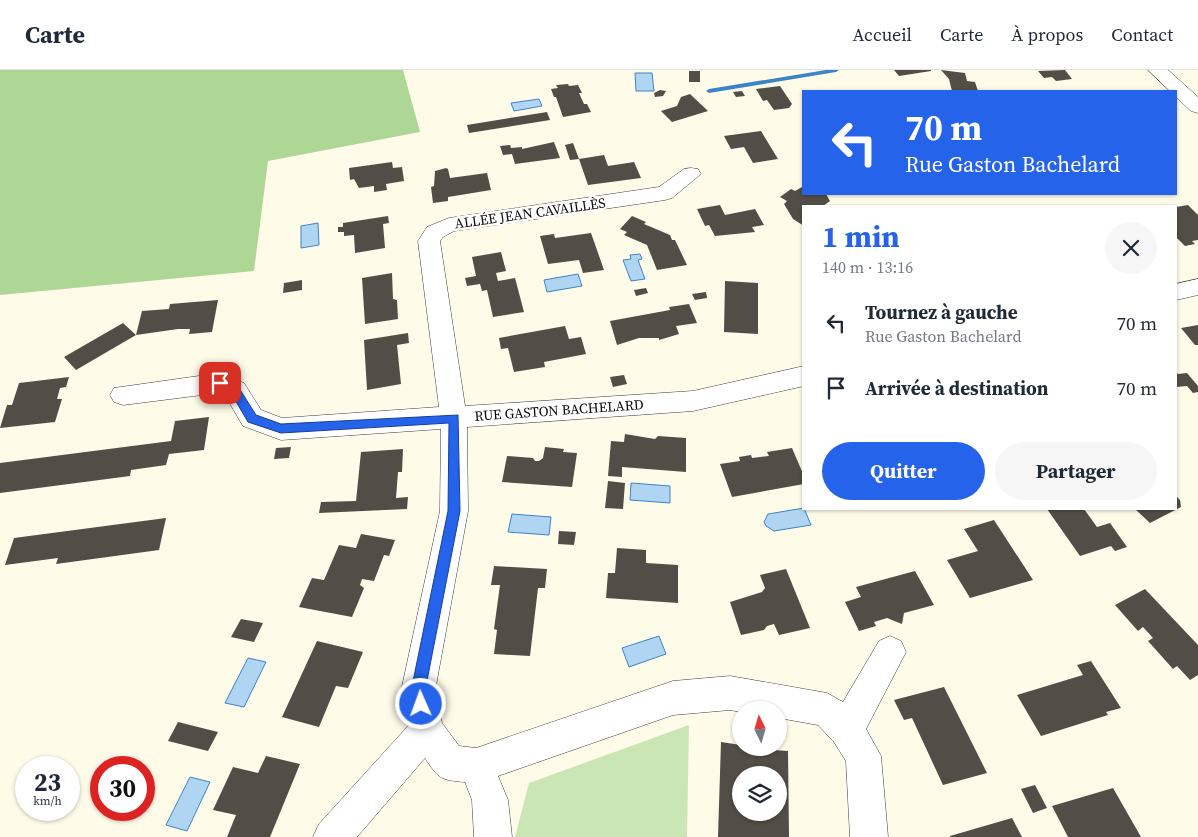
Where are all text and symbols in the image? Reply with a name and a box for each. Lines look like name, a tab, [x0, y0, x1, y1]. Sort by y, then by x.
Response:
text: Carte	[25, 18, 85, 51]
text: Accueil	[853, 22, 912, 47]
text: Carte	[940, 22, 983, 47]
text: À propos	[1011, 22, 1083, 47]
text: Contact	[1111, 22, 1173, 47]
text: 70 m	[905, 104, 982, 152]
icon: left	[822, 110, 887, 175]
text: Rue Gaston Bachelard	[905, 149, 1120, 179]
street label: ALLÉE JEAN CAVAILLÈS	[453, 193, 607, 233]
text: 1 min	[822, 216, 900, 257]
button: close	[1105, 222, 1157, 274]
text: 140 m · 13:16	[822, 256, 913, 278]
text: Tournez à gauche	[865, 299, 1018, 325]
icon: left	[822, 309, 850, 337]
text: 70 m	[1116, 310, 1157, 336]
text: Rue Gaston Bachelard	[865, 325, 1022, 347]
pin	[199, 362, 241, 404]
icon: arrive	[206, 369, 234, 397]
icon: arrive	[822, 374, 850, 402]
text: Arrivée à destination	[865, 375, 1048, 401]
text: 70 m	[1116, 375, 1157, 401]
street label: RUE GASTON BACHELARD	[474, 394, 644, 426]
button: Quitter	[822, 442, 985, 500]
button: Partager	[995, 442, 1157, 500]
position arrow	[394, 677, 446, 729]
north arrow	[732, 701, 788, 756]
map controls	[732, 701, 787, 821]
speed limit sign: 30	[90, 756, 155, 821]
text: 23	[34, 765, 61, 799]
button: layers	[732, 766, 787, 821]
text: km/h	[33, 793, 62, 809]

